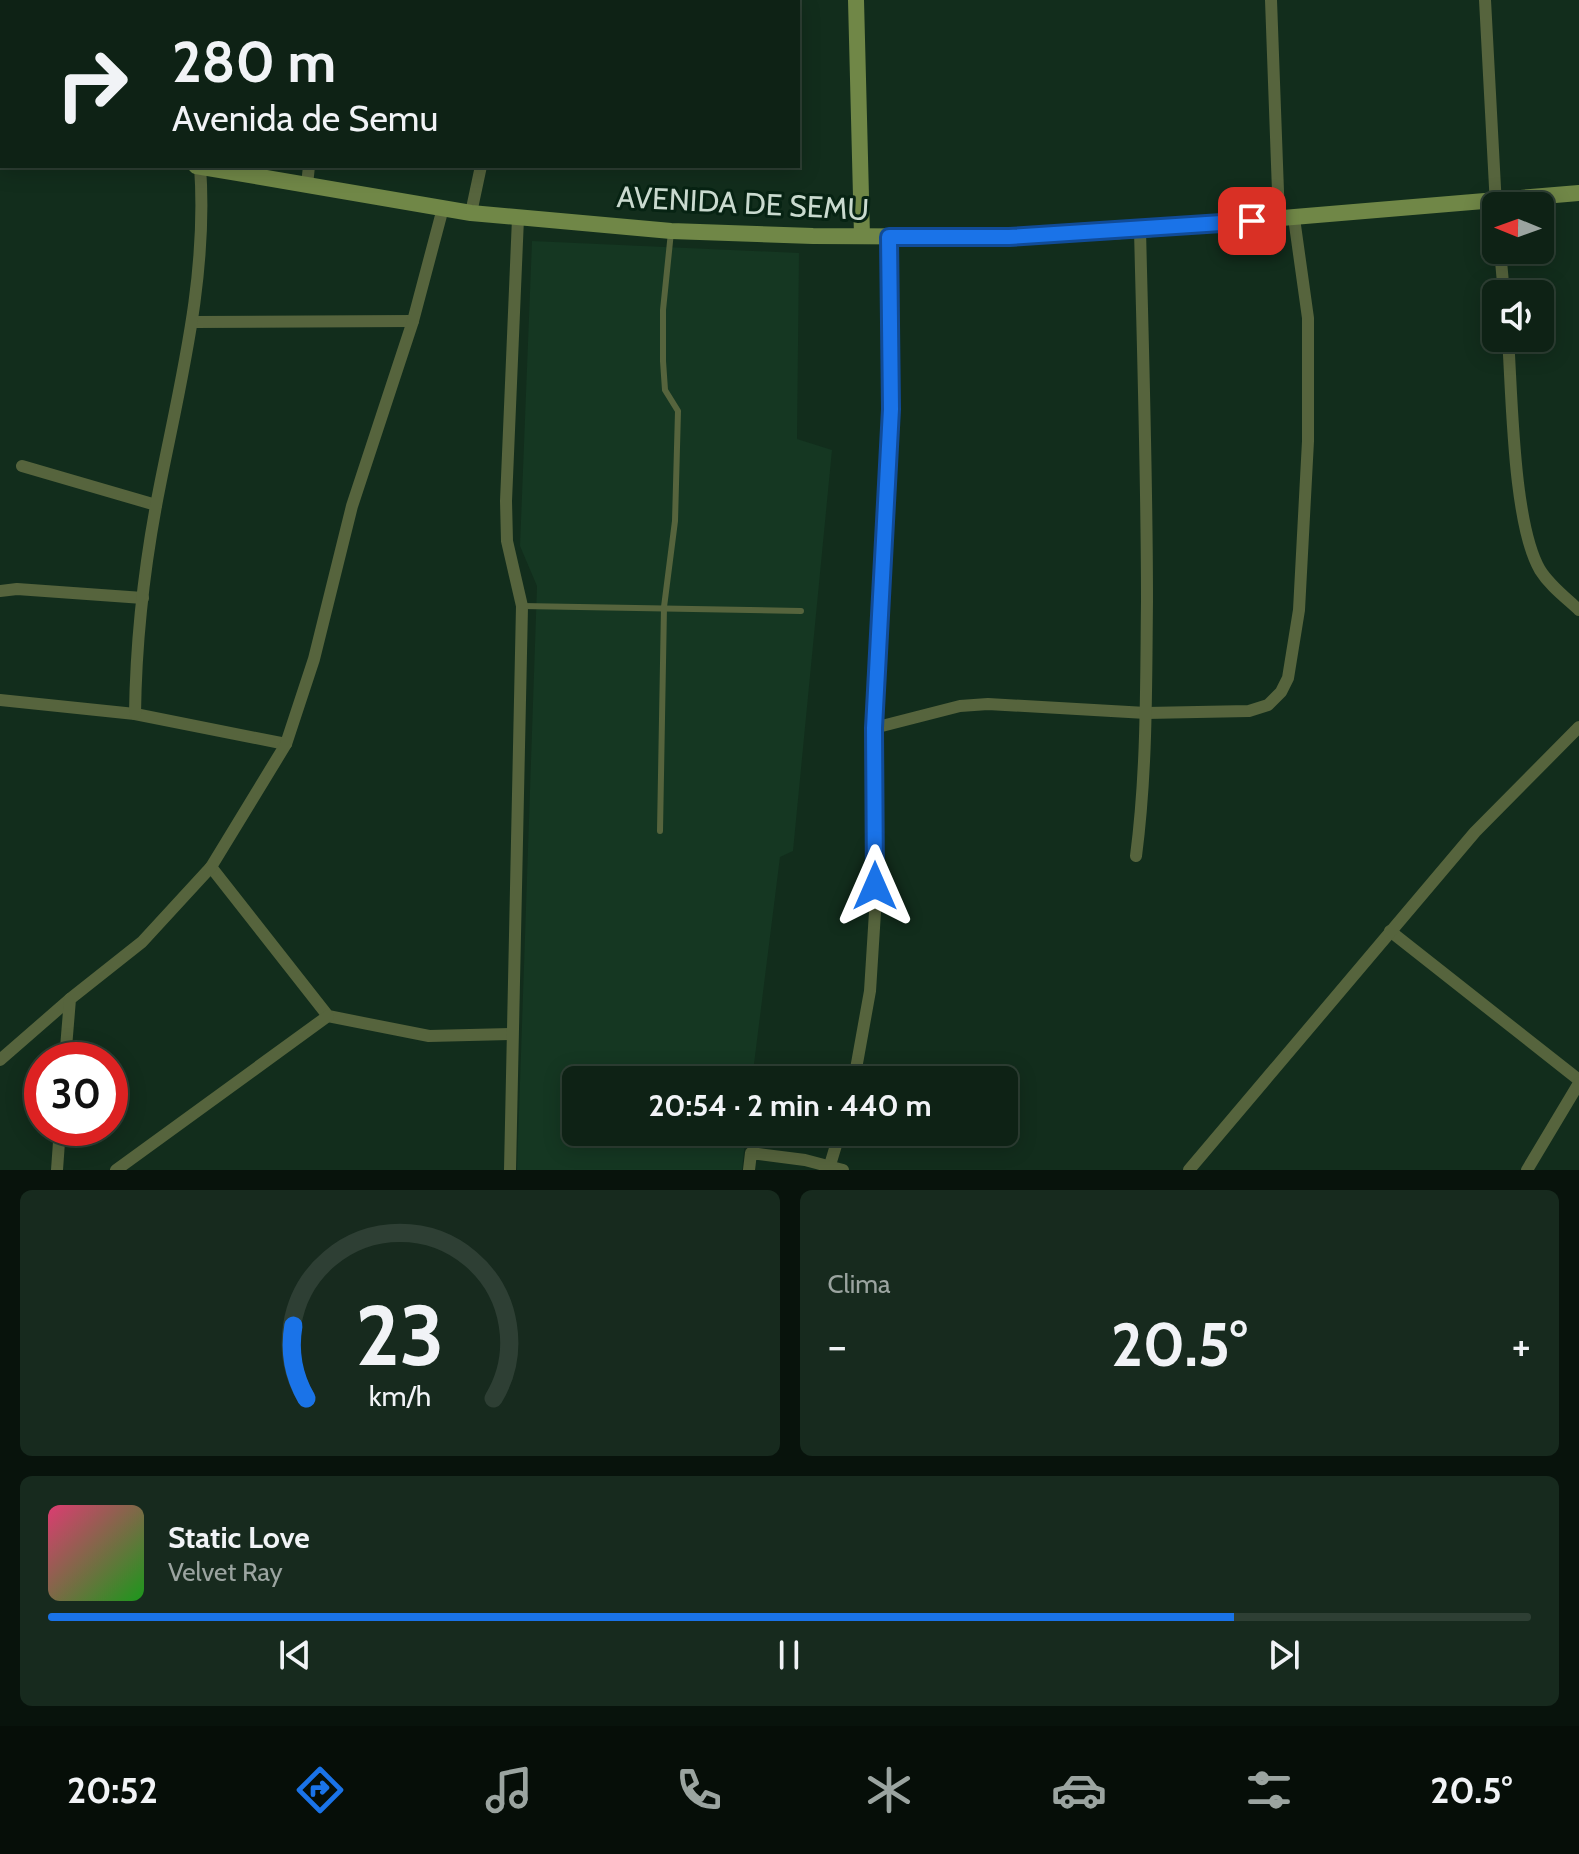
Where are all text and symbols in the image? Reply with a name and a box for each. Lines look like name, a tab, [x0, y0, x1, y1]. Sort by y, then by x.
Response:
text: 280 m	[172, 28, 336, 96]
icon: right	[40, 32, 144, 136]
text: Avenida de Semu	[172, 96, 438, 140]
street label: AVENIDA DE SEMU	[616, 178, 870, 228]
pin	[1218, 187, 1286, 255]
north arrow	[1482, 192, 1554, 264]
map controls	[1482, 192, 1554, 352]
icon: arrive	[1230, 199, 1274, 243]
button: sound	[1482, 280, 1554, 352]
position arrow	[833, 844, 917, 928]
speed limit sign: 30	[24, 1042, 128, 1146]
text: 20:54 · 2 min · 440 m	[648, 1087, 932, 1124]
text: Clima	[828, 1268, 890, 1300]
text: 23	[355, 1285, 444, 1386]
text: 20.5°	[1111, 1308, 1247, 1381]
text: −	[828, 1319, 847, 1372]
text: +	[1512, 1319, 1531, 1372]
text: km/h	[368, 1378, 431, 1413]
text: Static Love	[168, 1519, 310, 1556]
text: Velvet Ray	[168, 1556, 283, 1588]
icon: previous	[273, 1633, 317, 1677]
icon: pause	[767, 1633, 811, 1677]
icon: next	[1262, 1633, 1306, 1677]
icon: directions	[292, 1762, 348, 1818]
icon: music	[481, 1762, 537, 1818]
icon: phone	[671, 1762, 727, 1818]
icon: climate	[861, 1762, 917, 1818]
icon: car	[1051, 1762, 1107, 1818]
icon: filters	[1241, 1762, 1297, 1818]
text: 20:52	[67, 1768, 158, 1812]
text: 20.5°	[1430, 1768, 1512, 1812]

